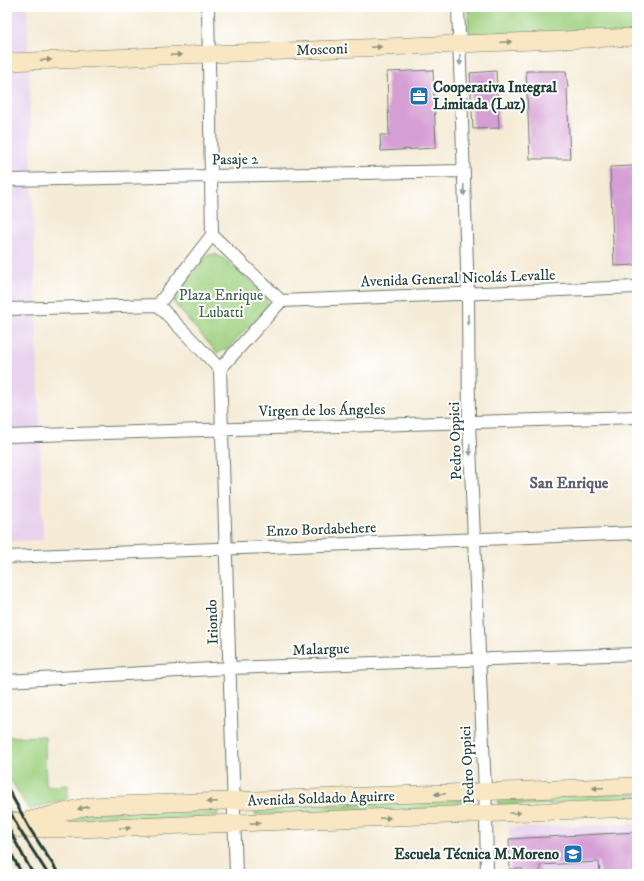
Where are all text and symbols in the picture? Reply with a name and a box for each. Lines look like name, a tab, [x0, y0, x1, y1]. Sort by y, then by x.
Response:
street label: Mosconi	[296, 39, 348, 60]
one-way arrow	[500, 39, 513, 45]
one-way arrow	[370, 44, 383, 50]
one-way arrow	[170, 52, 183, 58]
one-way arrow	[457, 54, 463, 67]
one-way arrow	[40, 57, 52, 64]
place label: Cooperativa Integral Limitada (Luz)	[433, 78, 557, 114]
office icon: Cooperativa Integral Limitada (Luz)	[408, 85, 430, 107]
street label: Pasaje 2	[211, 150, 259, 169]
one-way arrow	[461, 184, 467, 197]
street label: Avenida General Nicolás Levalle	[360, 266, 556, 291]
park label: Plaza Enrique Lubatti	[179, 286, 263, 322]
one-way arrow	[465, 314, 471, 327]
street label: Virgen de los Ángeles	[257, 399, 386, 421]
street label: Pedro Oppici	[445, 401, 466, 480]
one-way arrow	[467, 444, 474, 456]
district label: San Enrique	[529, 473, 609, 494]
street label: Enzo Bordabehere	[265, 518, 377, 541]
street label: Iriondo	[202, 599, 223, 645]
street label: Malargue	[292, 639, 350, 660]
street label: Pedro Oppici	[456, 725, 479, 805]
one-way arrow	[591, 785, 604, 791]
street label: Avenida Soldado Aguirre	[247, 786, 395, 811]
one-way arrow	[434, 790, 446, 797]
one-way arrow	[205, 799, 218, 805]
one-way arrow	[76, 805, 89, 811]
one-way arrow	[509, 810, 522, 816]
one-way arrow	[379, 815, 392, 821]
one-way arrow	[249, 820, 262, 826]
one-way arrow	[119, 824, 131, 831]
school or university icon: Escuela Técnica M.Moreno	[562, 843, 584, 865]
place label: Escuela Técnica M.Moreno	[394, 845, 560, 864]

